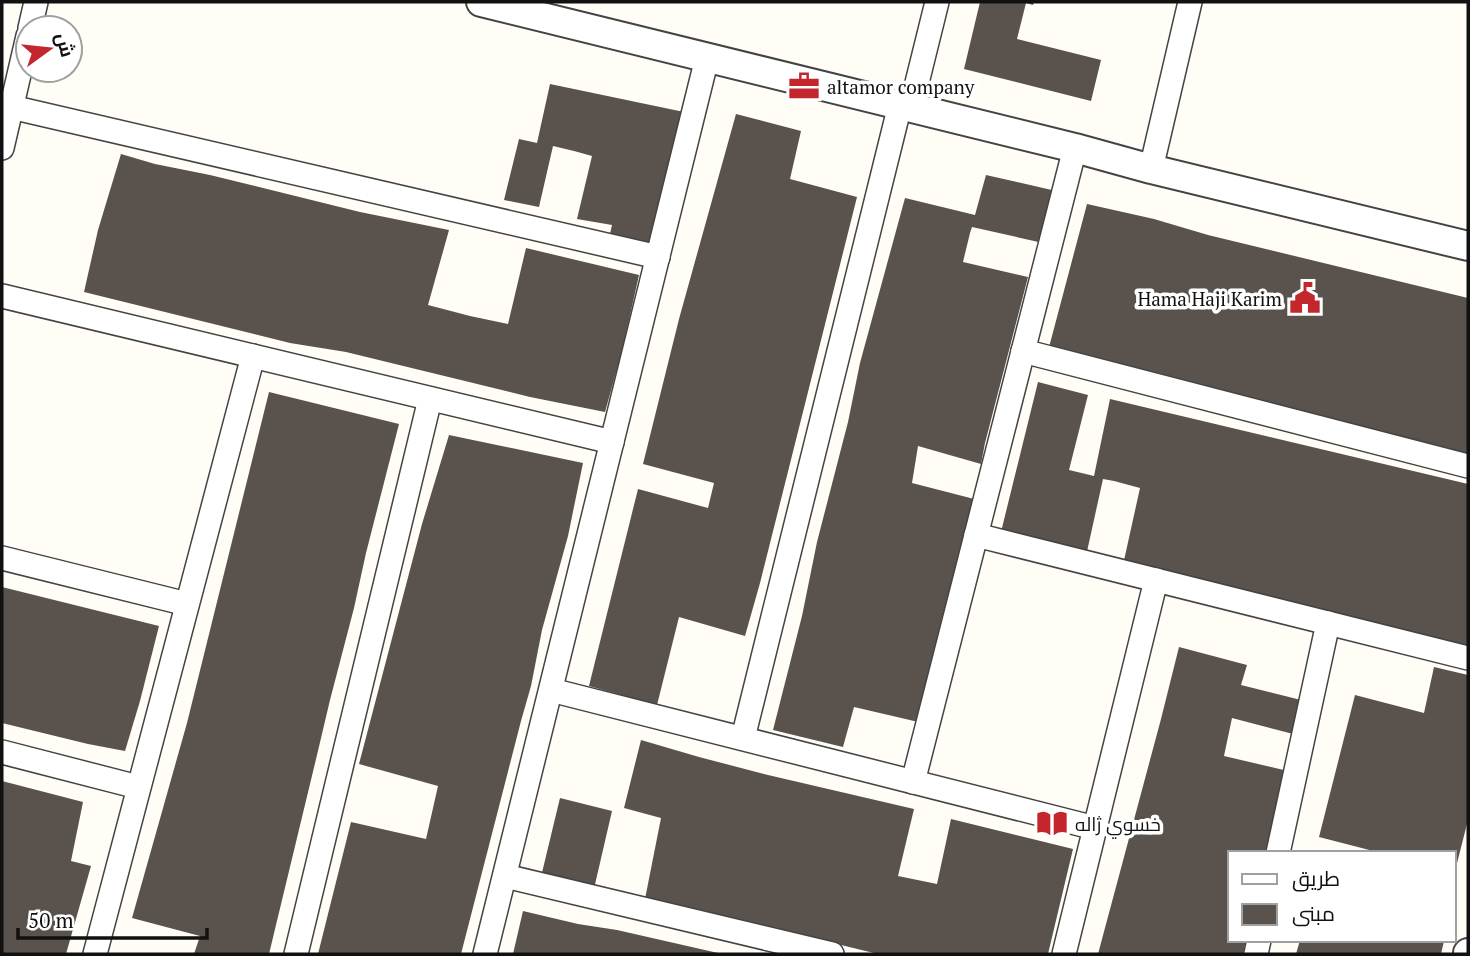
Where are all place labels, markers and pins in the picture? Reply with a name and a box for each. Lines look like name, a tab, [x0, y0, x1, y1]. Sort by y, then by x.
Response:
office icon: altamor company	[787, 69, 821, 103]
place label: altamor company	[827, 74, 975, 99]
public building icon: Hama Haji Karim	[1288, 281, 1322, 315]
place label: Hama Haji Karim	[1137, 286, 1283, 311]
library icon: خسوي ژاله	[1035, 806, 1069, 840]
place label: خسوي ژاله	[1075, 811, 1161, 839]

